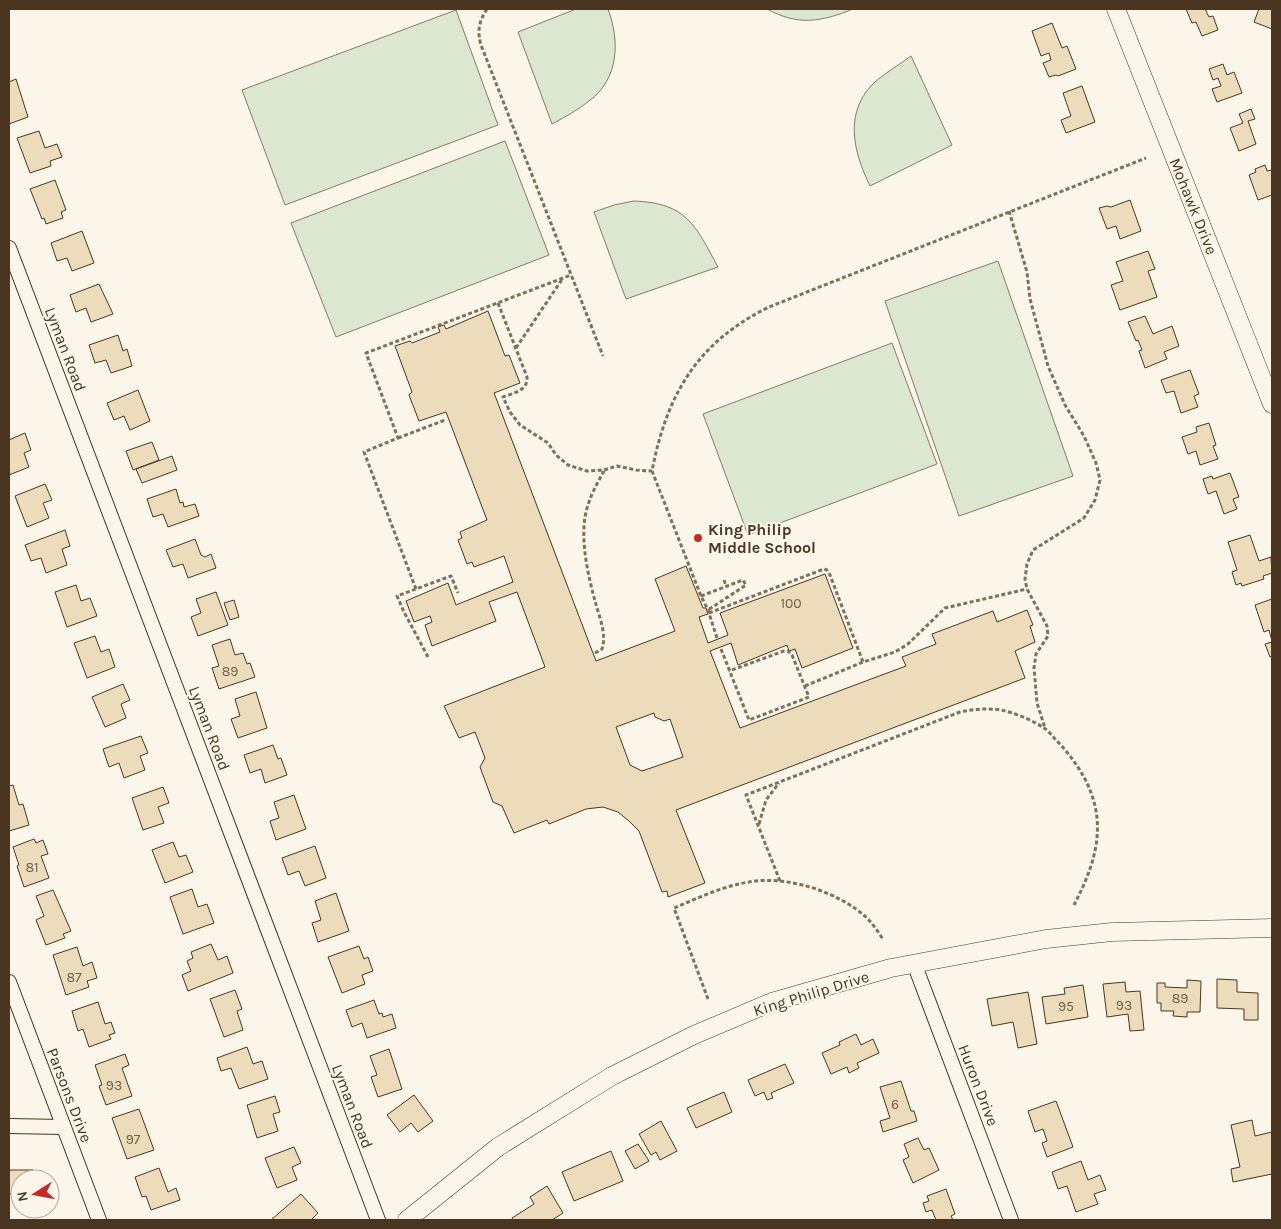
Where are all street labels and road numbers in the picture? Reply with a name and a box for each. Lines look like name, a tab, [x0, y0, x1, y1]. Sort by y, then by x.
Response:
street label: Mohawk Drive	[1166, 155, 1222, 257]
street label: Lyman Road	[41, 304, 90, 394]
street label: Lyman Road	[185, 683, 234, 773]
street label: King Philip Drive	[751, 967, 871, 1020]
street label: Huron Drive	[954, 1042, 1003, 1129]
street label: Parsons Drive	[43, 1045, 96, 1145]
street label: Lyman Road	[328, 1061, 377, 1151]

